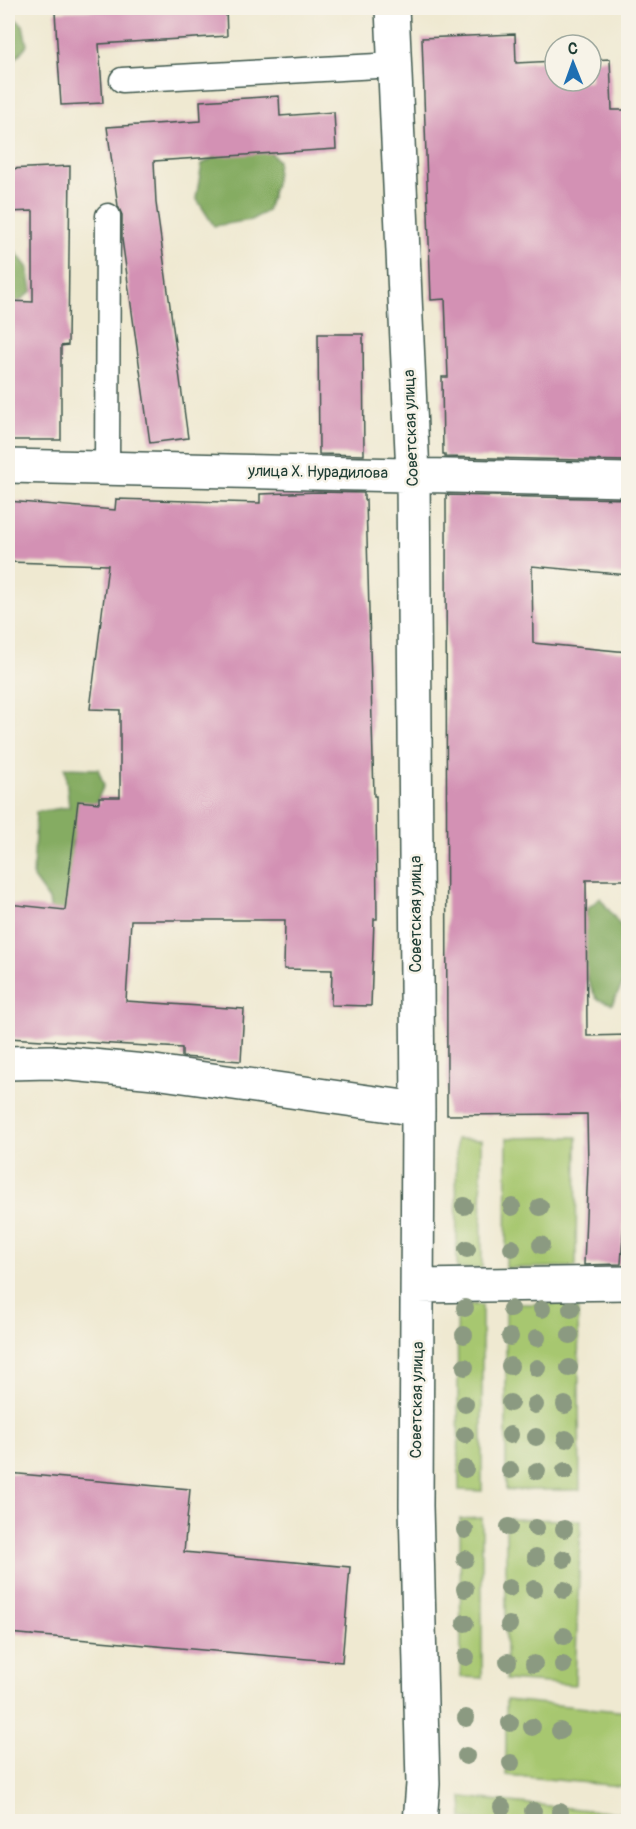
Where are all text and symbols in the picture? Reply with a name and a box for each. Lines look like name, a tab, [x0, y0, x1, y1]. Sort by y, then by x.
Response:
north arrow	[543, 33, 603, 93]
text: С	[568, 39, 578, 59]
street label: Советская улица	[399, 369, 423, 487]
street label: улица Х. Нурадилова	[247, 461, 388, 483]
street label: Советская улица	[406, 856, 426, 972]
street label: Советская улица	[406, 1341, 428, 1459]

